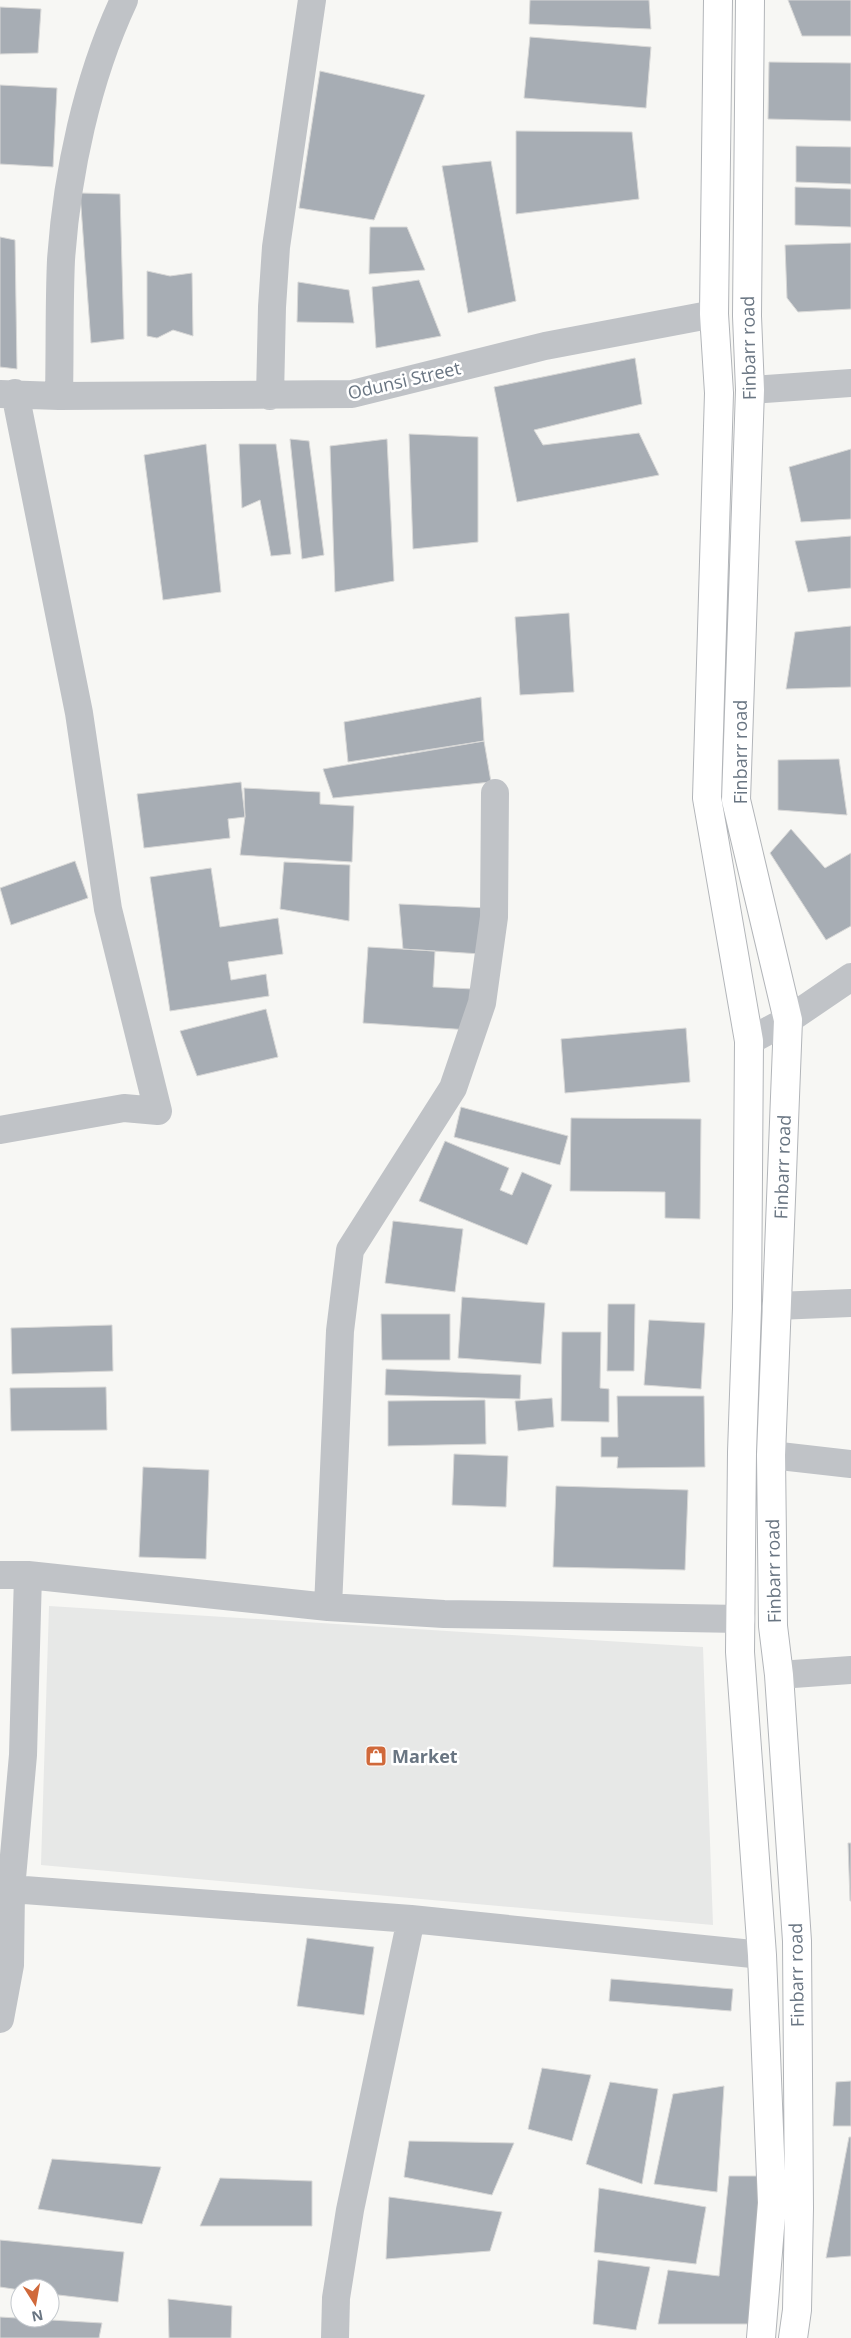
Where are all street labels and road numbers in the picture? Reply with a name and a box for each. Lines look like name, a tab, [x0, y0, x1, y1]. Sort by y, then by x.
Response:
street label: Finbarr road	[735, 296, 761, 400]
street label: Odunsi Street	[345, 355, 463, 405]
street label: Finbarr road	[728, 700, 752, 804]
street label: Finbarr road	[768, 1114, 796, 1220]
street label: Finbarr road	[760, 1519, 786, 1623]
street label: Finbarr road	[783, 1923, 809, 2027]

